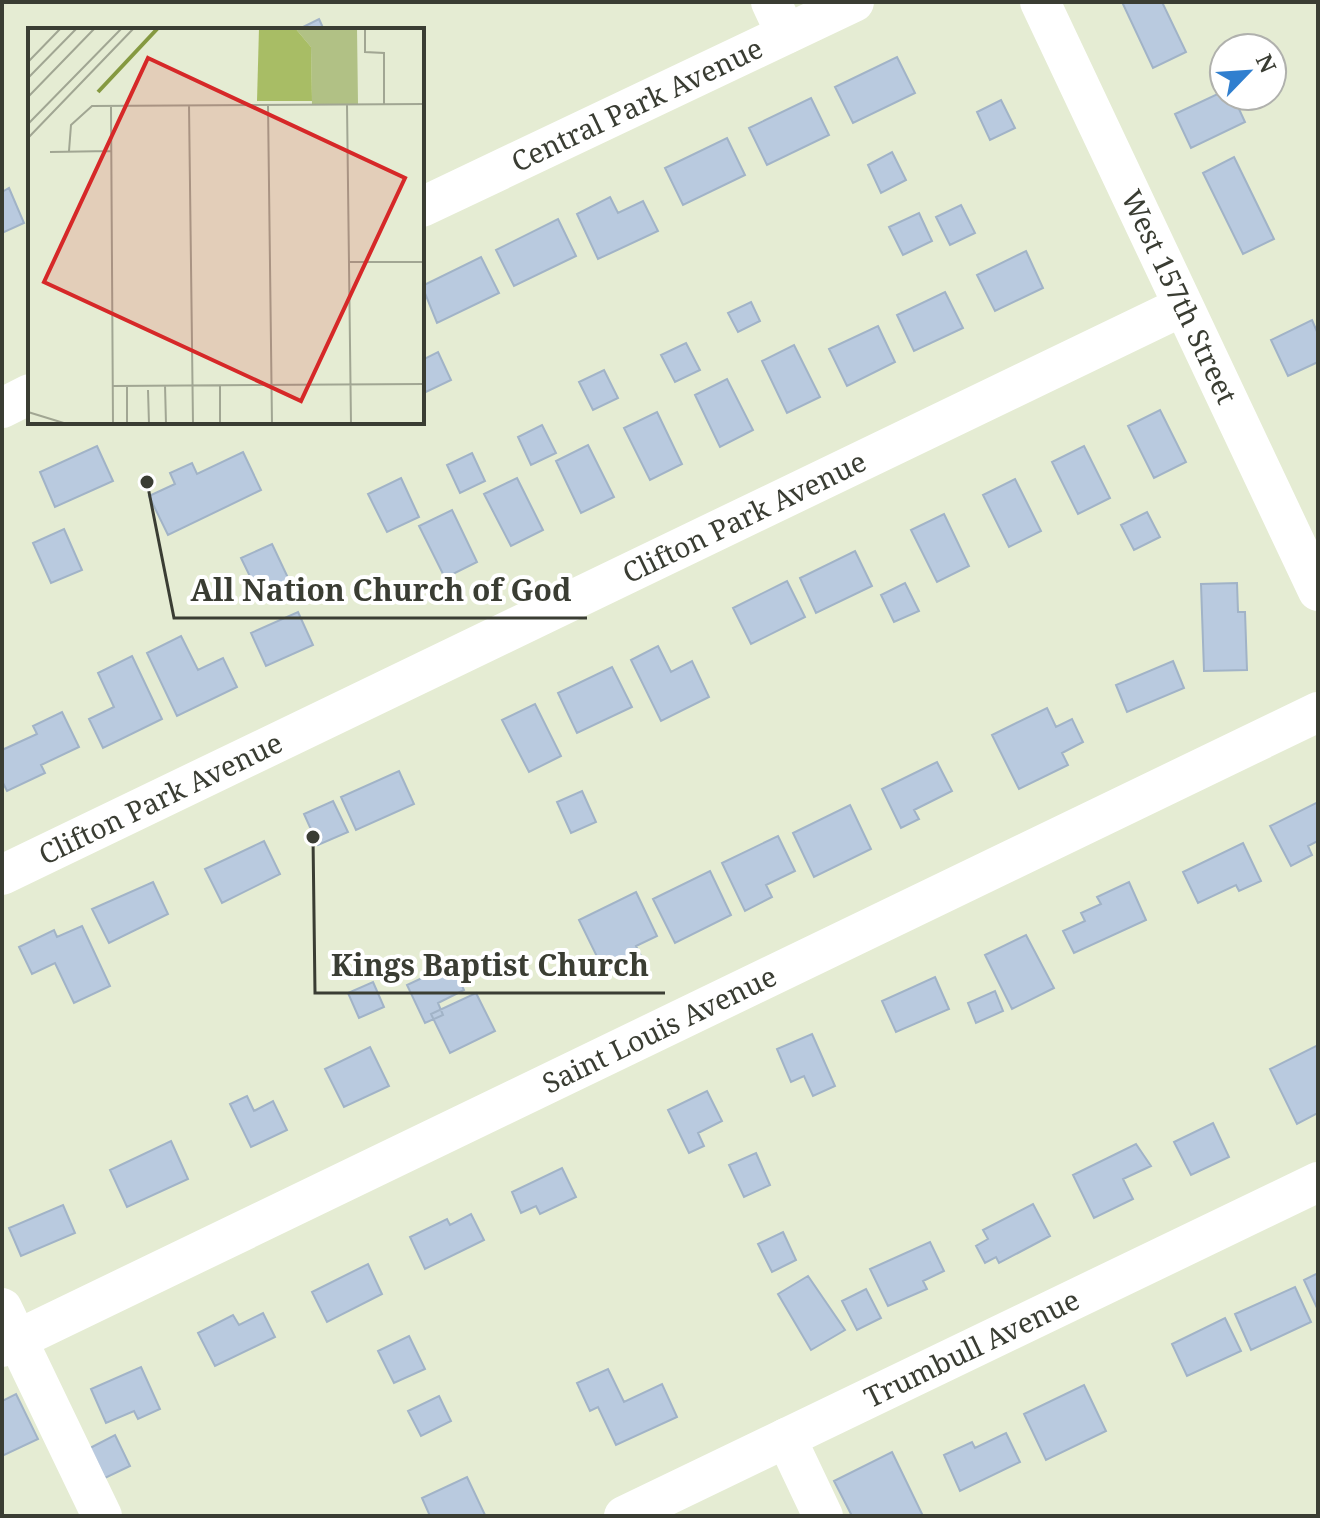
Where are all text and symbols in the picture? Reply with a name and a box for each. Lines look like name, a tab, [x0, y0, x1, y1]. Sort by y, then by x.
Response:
inset map	[28, 28, 424, 424]
street label: Central Park Avenue	[505, 28, 769, 180]
north arrow	[1208, 32, 1288, 112]
text: N	[1250, 49, 1284, 77]
street label: West 157th Street	[1113, 183, 1247, 410]
street label: Clifton Park Avenue	[616, 442, 872, 591]
callout: All Nation Church of God	[174, 564, 587, 618]
text: All Nation Church of God	[191, 569, 571, 610]
street label: Clifton Park Avenue	[32, 723, 288, 873]
callout: Kings Baptist Church	[315, 939, 665, 993]
text: Kings Baptist Church	[331, 944, 649, 985]
street label: Saint Louis Avenue	[536, 956, 782, 1101]
street label: Trumbull Avenue	[858, 1280, 1085, 1416]

